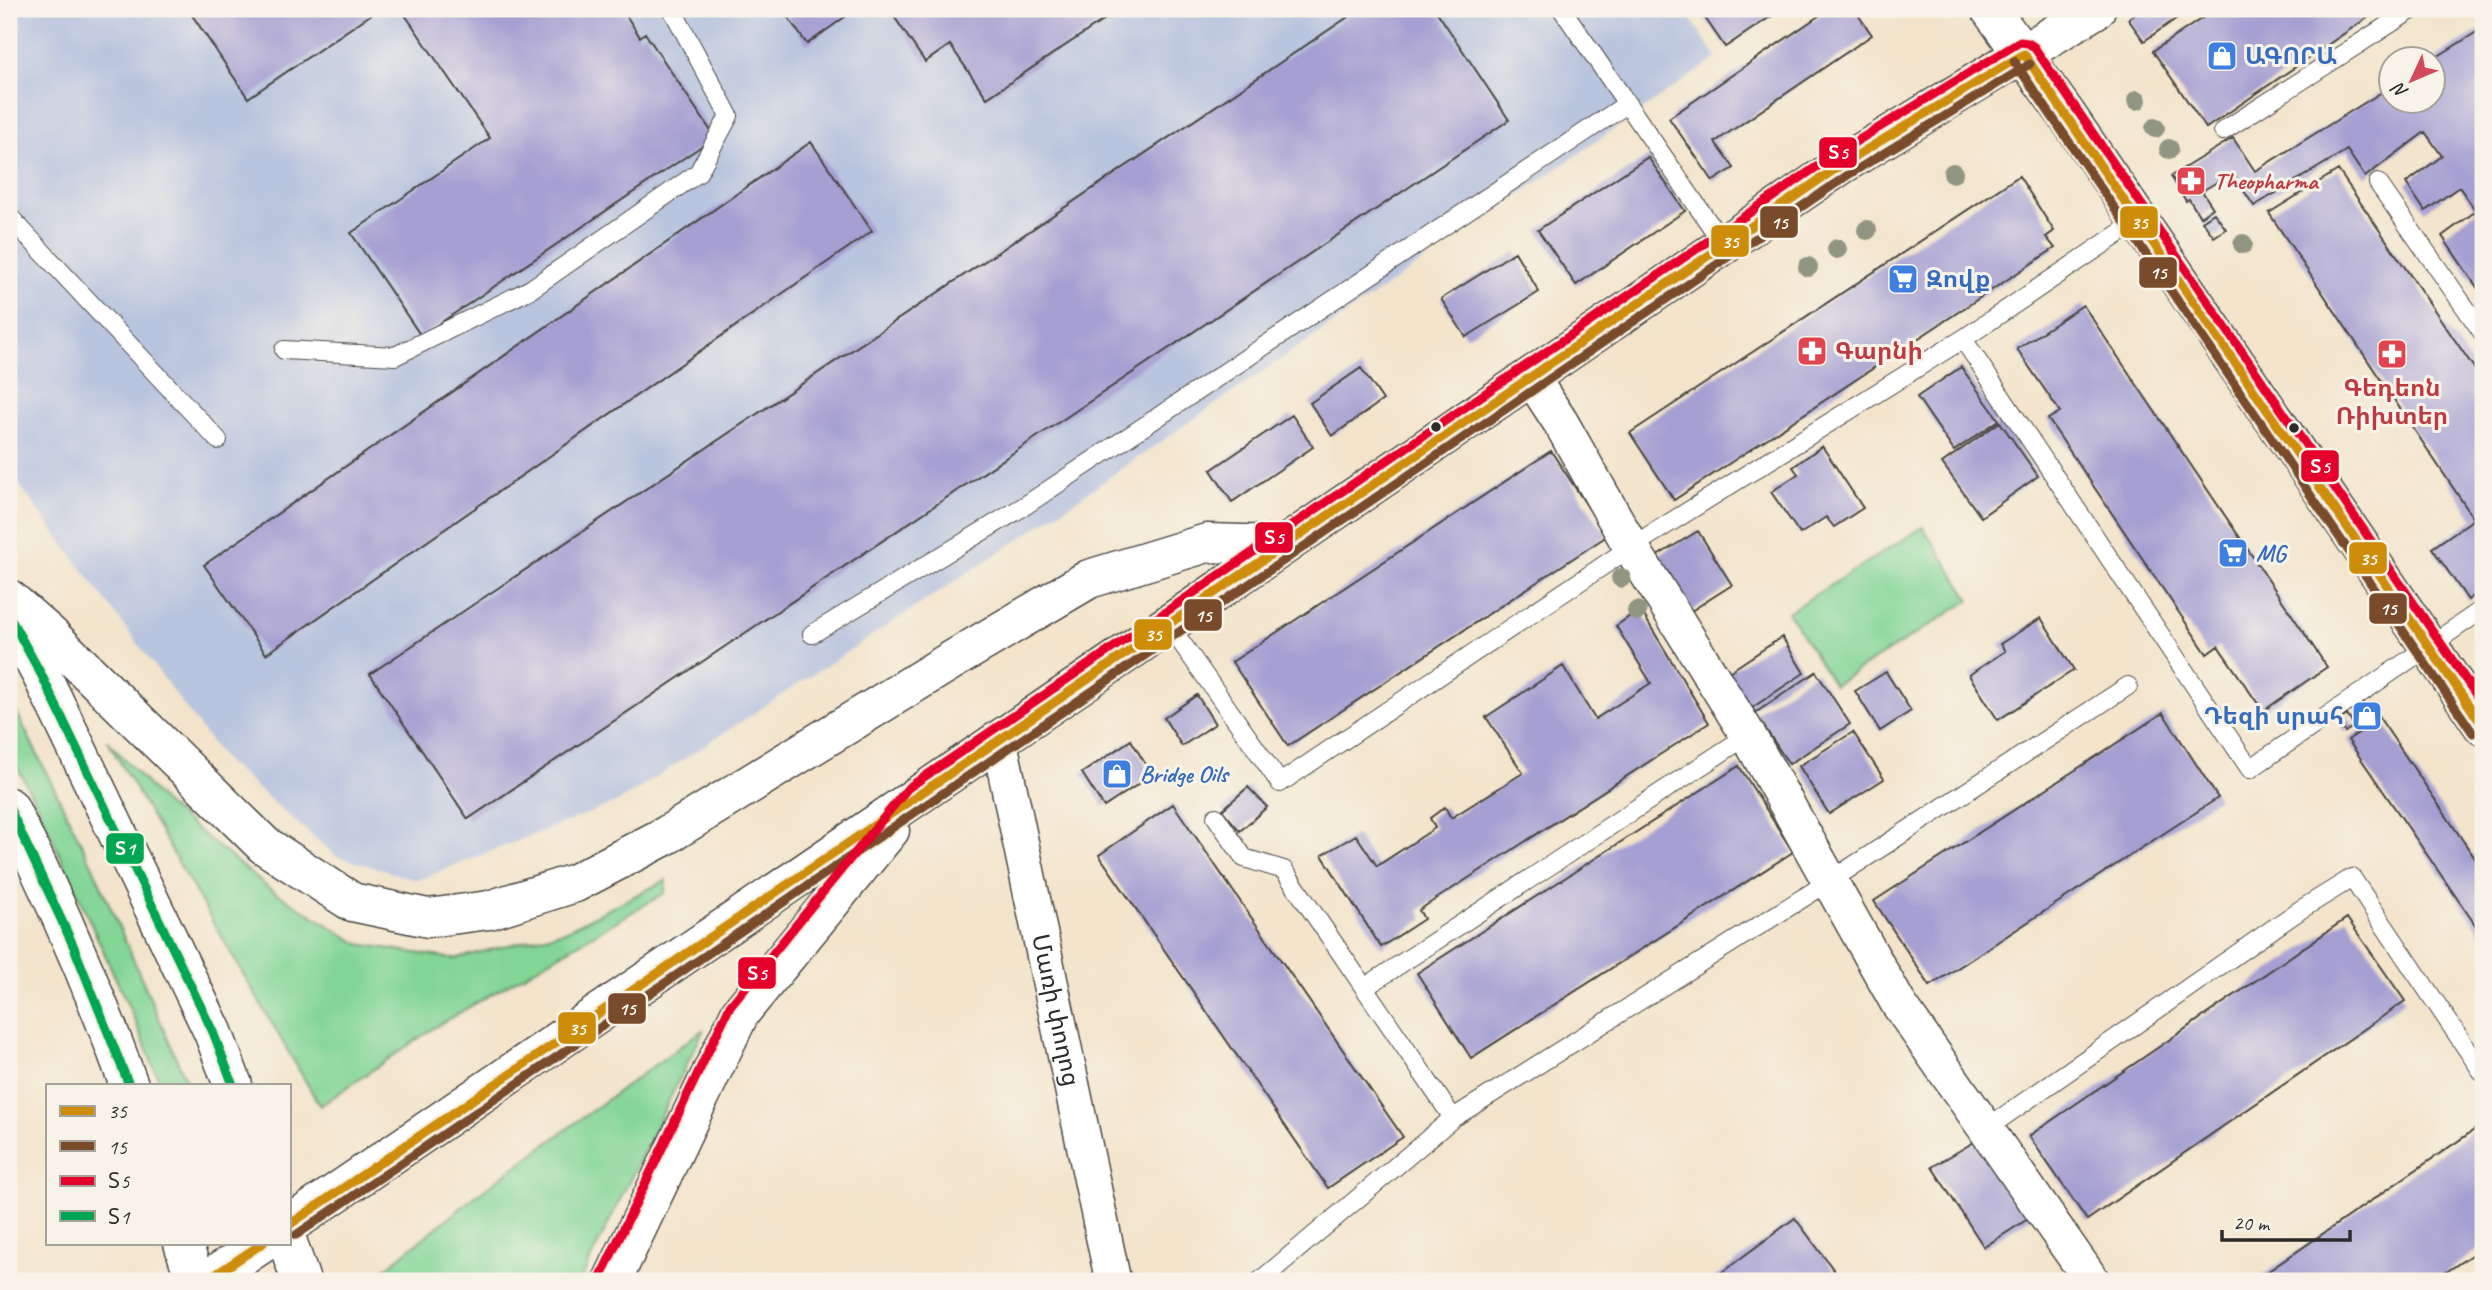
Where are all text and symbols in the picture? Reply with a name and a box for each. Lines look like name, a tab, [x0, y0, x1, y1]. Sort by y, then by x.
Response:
shop icon: ԱԳՈՐԱ	[2205, 39, 2239, 73]
place label: ԱԳՈՐԱ	[2245, 41, 2337, 71]
north arrow	[2376, 46, 2446, 116]
text: N	[2386, 76, 2413, 104]
line badge: Տ5	[1818, 136, 1858, 169]
text: Տ5	[1828, 141, 1850, 165]
pharmacy icon: Theopharma	[2174, 164, 2208, 198]
place label: Theopharma	[2214, 166, 2320, 196]
line badge: 15	[1759, 205, 1799, 239]
line badge: 35	[2119, 205, 2159, 239]
text: 15	[1771, 211, 1789, 235]
text: 35	[2131, 211, 2149, 235]
line badge: 35	[1710, 224, 1750, 258]
text: 35	[1722, 230, 1740, 254]
line badge: 15	[2138, 256, 2178, 289]
text: 15	[2150, 261, 2168, 285]
supermarket icon: Զովք	[1886, 262, 1920, 296]
place label: Զովք	[1926, 264, 1991, 294]
pharmacy icon: Գարնի	[1795, 334, 1829, 368]
place label: Գարնի	[1835, 336, 1923, 366]
pharmacy icon: Գեդեոն Ռիխտեր	[2375, 337, 2409, 371]
place label: Գեդեոն Ռիխտեր	[2336, 373, 2448, 431]
unlabelled marker	[1429, 420, 1443, 434]
unlabelled marker	[2287, 421, 2301, 435]
line badge: Տ5	[2300, 449, 2340, 483]
text: Տ5	[2310, 455, 2332, 479]
line badge: Տ5	[1254, 521, 1294, 554]
text: Տ5	[1264, 526, 1286, 550]
supermarket icon: MG	[2216, 536, 2250, 570]
place label: MG	[2256, 538, 2288, 568]
line badge: 35	[2348, 541, 2388, 575]
text: 35	[2360, 547, 2378, 571]
line badge: 15	[2368, 592, 2408, 625]
text: 15	[2380, 597, 2398, 621]
line badge: 15	[1183, 598, 1223, 632]
text: 15	[1195, 604, 1213, 628]
line badge: 35	[1133, 618, 1173, 651]
text: 35	[1145, 623, 1163, 647]
shop icon: Դեզի սրահ	[2350, 699, 2384, 733]
place label: Դեզի սրահ	[2204, 701, 2344, 731]
shop icon: Bridge Oils	[1100, 757, 1134, 791]
place label: Bridge Oils	[1140, 759, 1230, 789]
line badge: Տ1	[105, 832, 145, 865]
text: Տ1	[115, 837, 137, 861]
street label: Մառի փողոց	[1025, 931, 1087, 1089]
line badge: Տ5	[737, 956, 777, 990]
text: Տ5	[747, 962, 769, 986]
line badge: 15	[607, 992, 647, 1025]
text: 15	[619, 997, 637, 1021]
line badge: 35	[557, 1011, 597, 1045]
text: 35	[569, 1017, 587, 1041]
legend	[46, 1084, 290, 1244]
text: 35	[108, 1098, 128, 1124]
text: 15	[108, 1134, 128, 1160]
text: Տ5	[108, 1168, 131, 1194]
scale bar	[2222, 1199, 2350, 1243]
text: Տ1	[108, 1204, 131, 1230]
text: 20 m	[2233, 1210, 2271, 1236]

